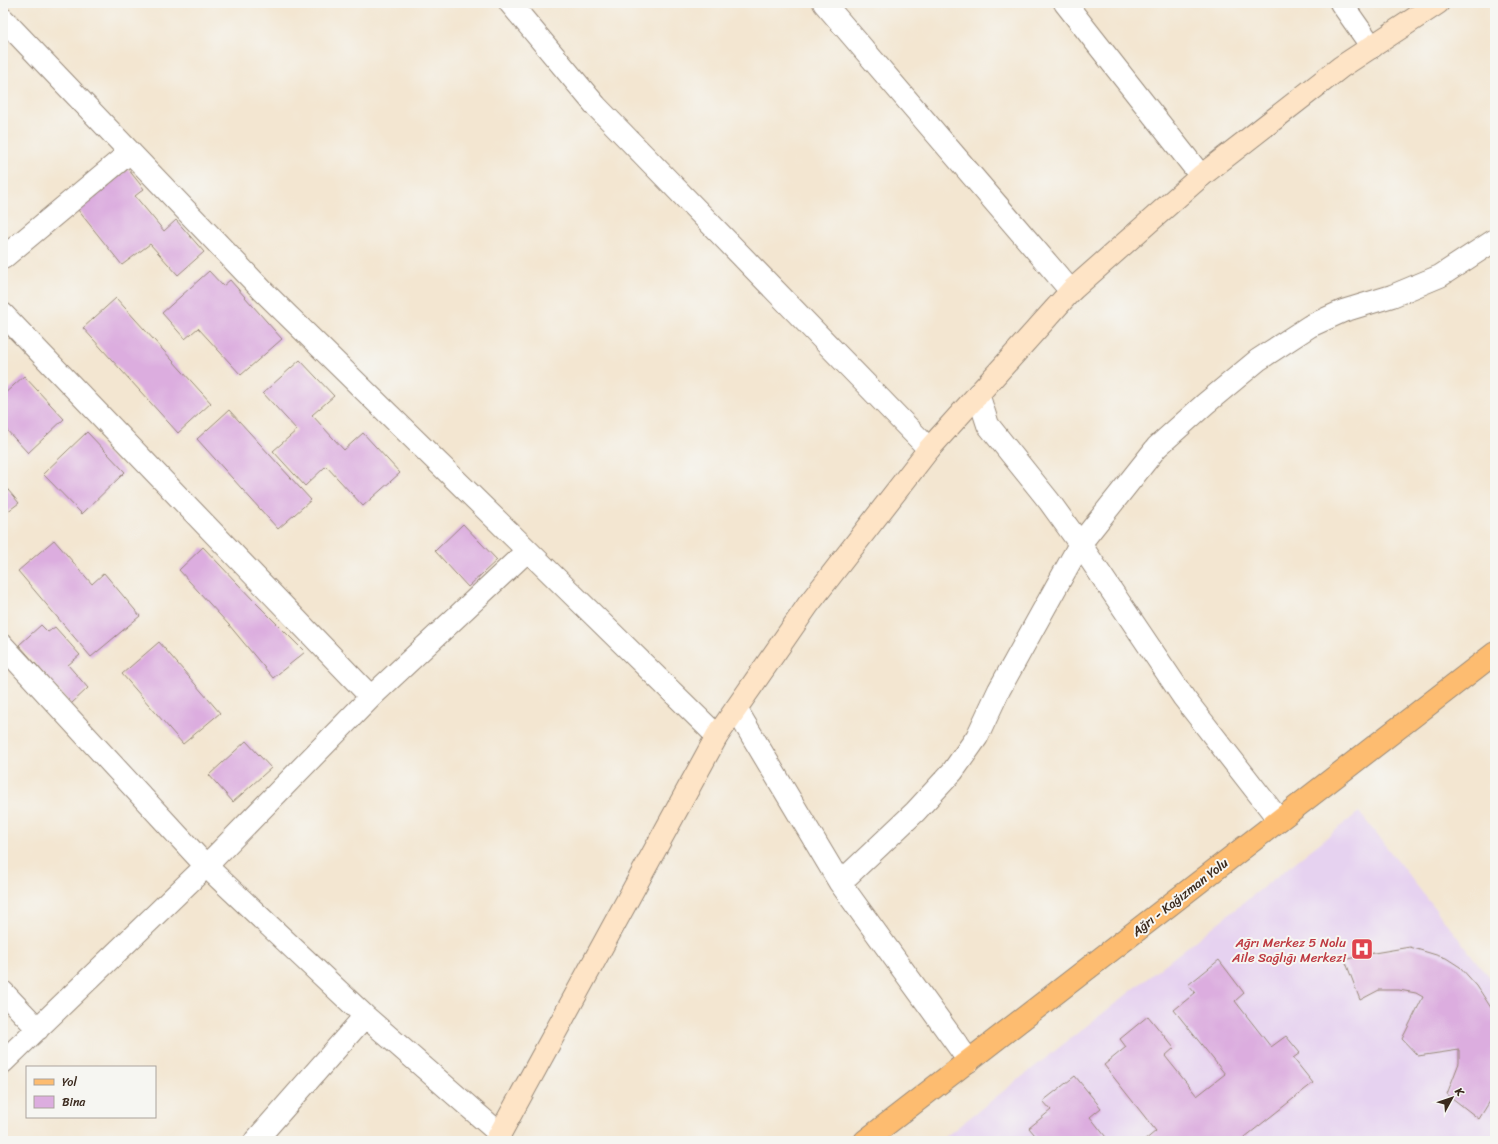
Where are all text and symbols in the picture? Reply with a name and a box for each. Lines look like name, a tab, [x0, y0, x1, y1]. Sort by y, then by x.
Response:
street label: Ağrı - Kağızman Yolu	[1126, 852, 1233, 943]
place label: Ağrı Merkez 5 Nolu Aile Sağlığı Merkezi	[1231, 931, 1346, 969]
hospital icon: Ağrı Merkez 5 Nolu Aile Sağlığı Merkezi	[1349, 936, 1375, 962]
legend	[26, 1066, 156, 1118]
text: Yol	[62, 1071, 77, 1093]
north arrow	[1432, 1078, 1472, 1118]
text: K	[1449, 1082, 1470, 1102]
text: Bina	[62, 1091, 86, 1113]

